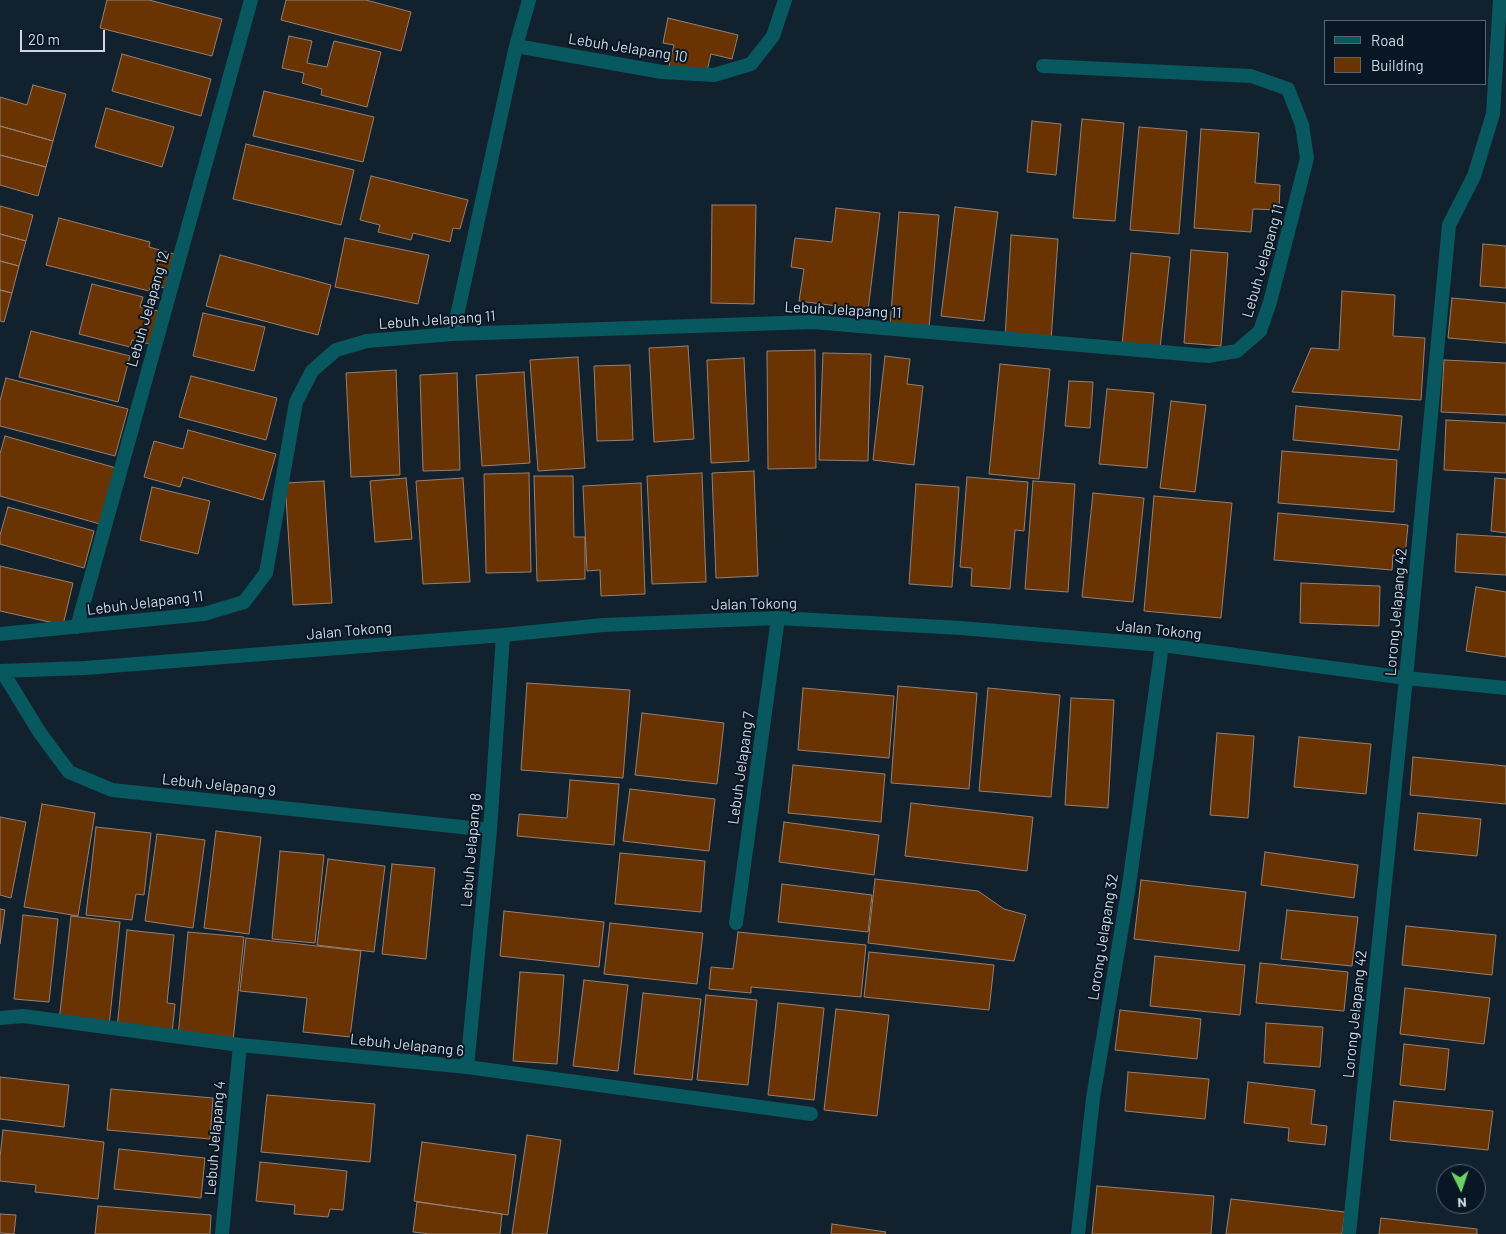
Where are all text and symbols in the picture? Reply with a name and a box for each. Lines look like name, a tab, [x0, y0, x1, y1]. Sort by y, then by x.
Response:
scale bar	[22, 20, 108, 52]
legend	[1324, 20, 1486, 85]
text: 20 m	[28, 30, 60, 48]
street label: Lebuh Jelapang 10	[567, 30, 689, 66]
text: Road	[1371, 31, 1404, 49]
text: Building	[1371, 56, 1424, 74]
street label: Lebuh Jelapang 11	[1238, 202, 1288, 320]
street label: Lebuh Jelapang 12	[123, 249, 173, 369]
street label: Lebuh Jelapang 11	[784, 298, 902, 322]
street label: Lebuh Jelapang 11	[378, 307, 496, 333]
street label: Lorong Jelapang 42	[1381, 547, 1411, 677]
street label: Lebuh Jelapang 11	[86, 587, 204, 619]
street label: Jalan Tokong	[711, 594, 797, 614]
street label: Jalan Tokong	[1115, 617, 1203, 643]
street label: Jalan Tokong	[306, 618, 392, 644]
street label: Lebuh Jelapang 7	[724, 710, 758, 826]
street label: Lebuh Jelapang 9	[161, 770, 277, 800]
street label: Lebuh Jelapang 8	[457, 792, 485, 908]
street label: Lorong Jelapang 32	[1084, 872, 1122, 1002]
street label: Lorong Jelapang 42	[1339, 949, 1371, 1079]
street label: Lebuh Jelapang 6	[349, 1030, 465, 1060]
street label: Lebuh Jelapang 4	[201, 1080, 229, 1196]
north arrow	[1436, 1164, 1486, 1214]
text: N	[1457, 1195, 1467, 1212]

